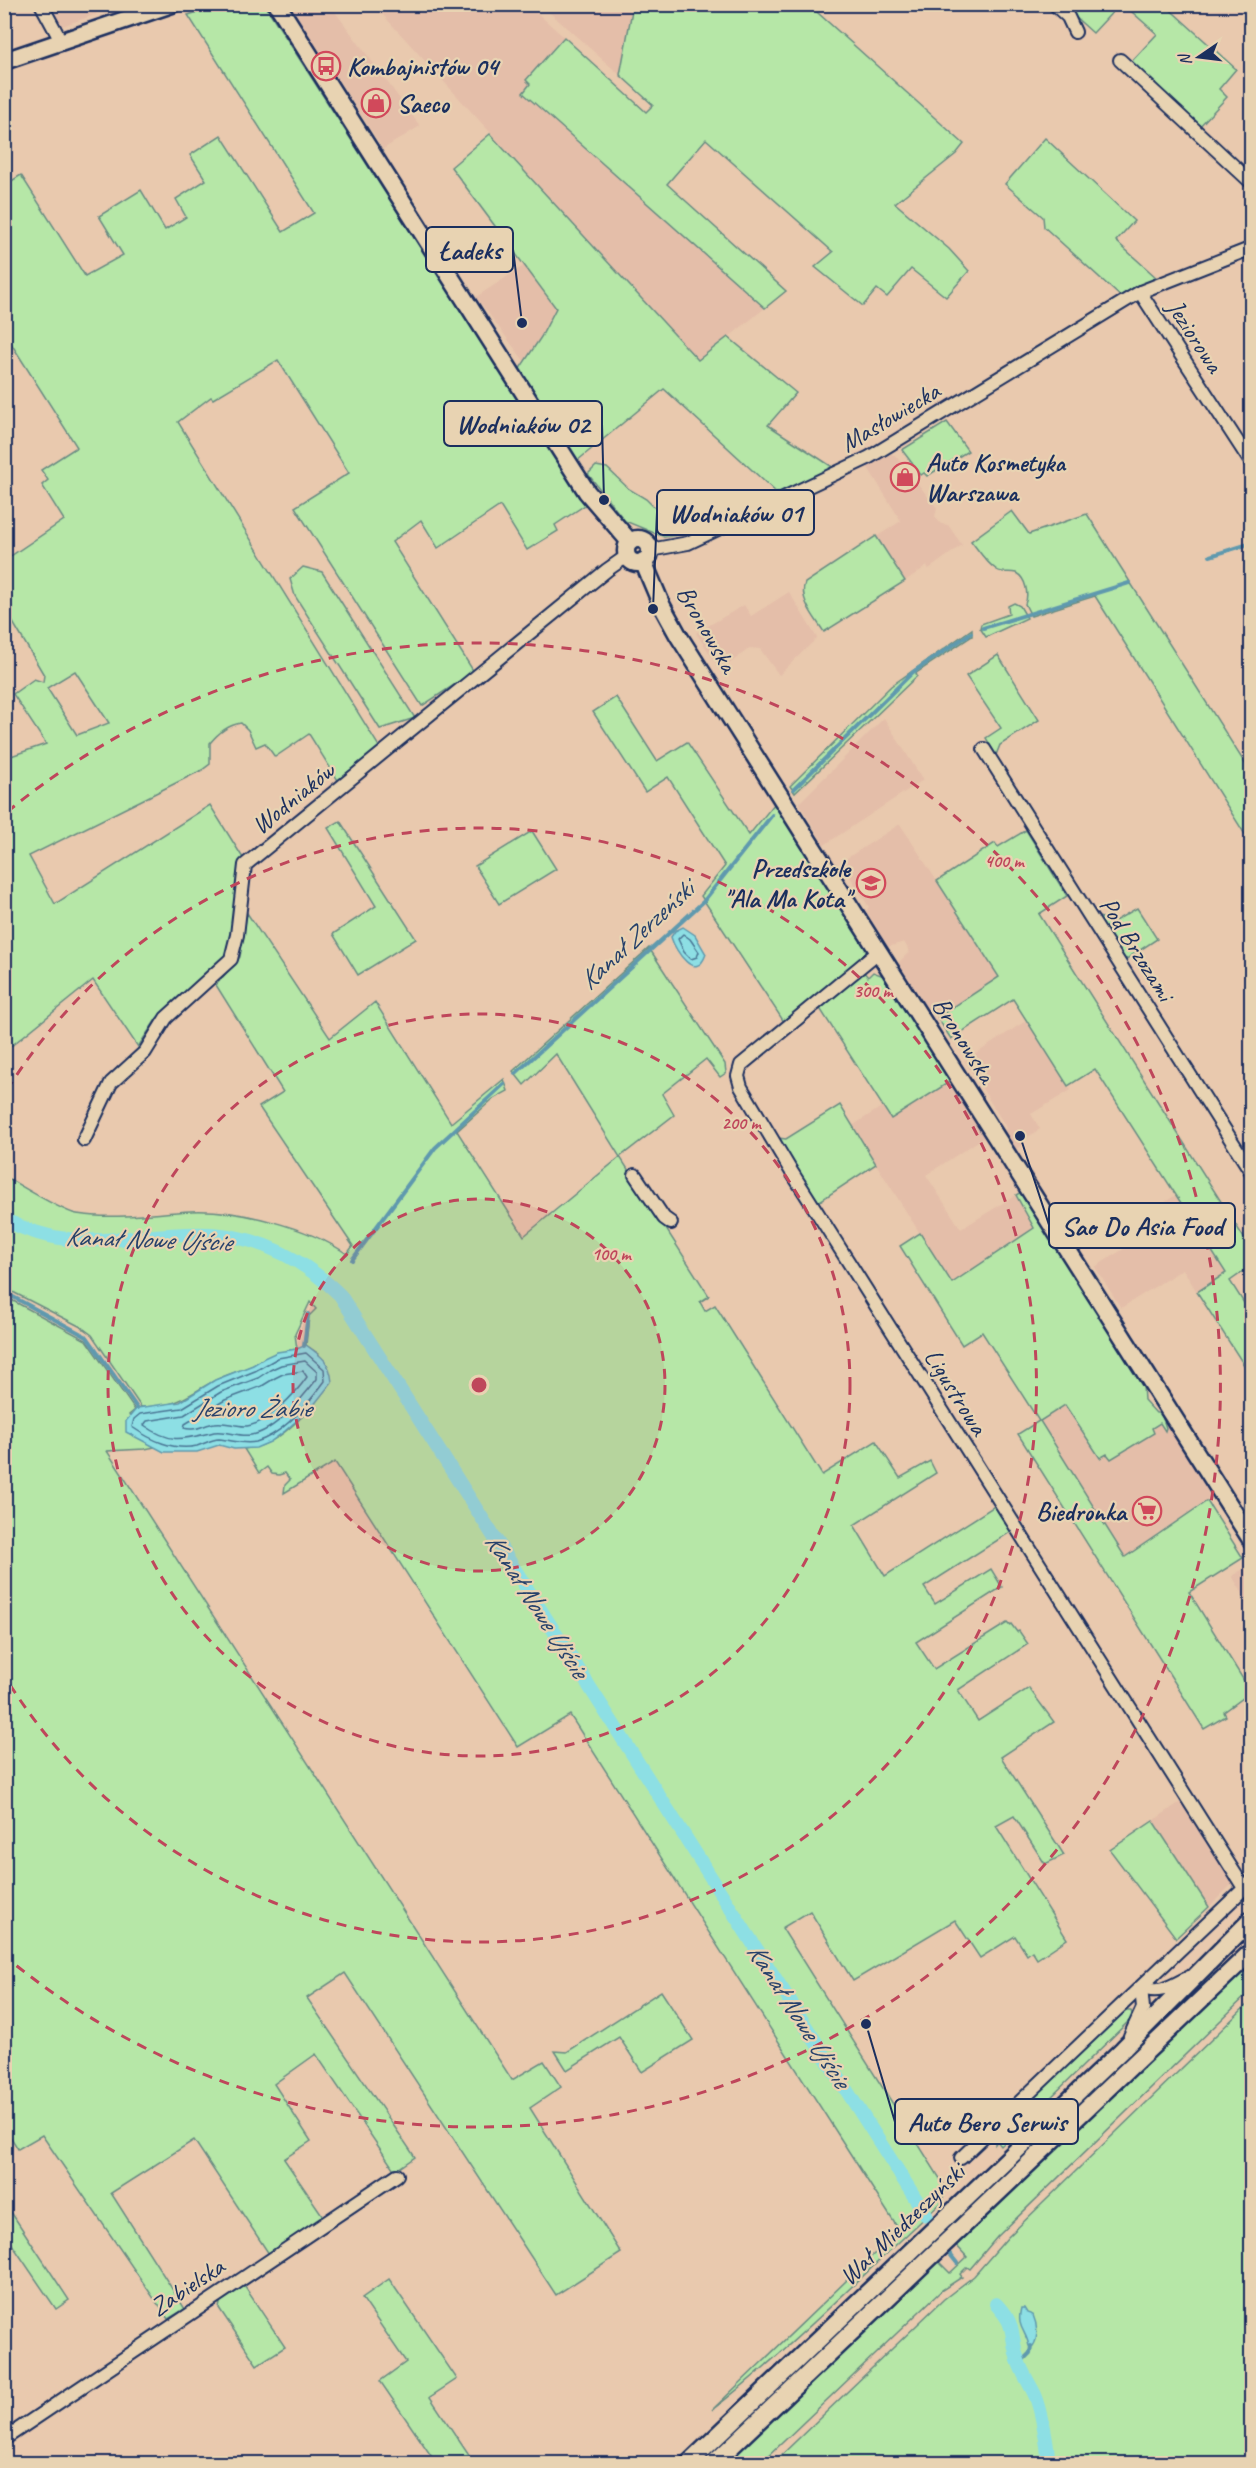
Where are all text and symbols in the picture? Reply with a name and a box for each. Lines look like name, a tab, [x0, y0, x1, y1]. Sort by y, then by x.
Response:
north arrow	[1169, 27, 1229, 87]
bus stop icon: Kombajnistów 04	[310, 50, 342, 82]
place label: Kombajnistów 04	[347, 50, 501, 83]
text: N	[1174, 50, 1196, 68]
shop icon: Saeco	[360, 87, 392, 119]
place label: Saeco	[397, 87, 450, 120]
callout: Ładeks	[426, 227, 513, 272]
text: Ładeks	[439, 233, 504, 267]
street label: Jeziorowa	[1158, 291, 1232, 380]
street label: Masłowiecka	[834, 374, 947, 460]
callout: Wodniaków 02	[444, 401, 602, 446]
text: Wodniaków 02	[456, 407, 593, 441]
place label: Auto Kosmetyka Warszawa	[926, 446, 1067, 509]
shop icon: Auto Kosmetyka Warszawa	[889, 461, 921, 493]
callout: Wodniaków 01	[657, 490, 814, 535]
text: Wodniaków 01	[669, 496, 806, 530]
street label: Bronowska	[669, 579, 746, 681]
street label: Wodniaków	[245, 753, 343, 841]
text: 400 m	[985, 850, 1025, 872]
place label: Przedszkole "Ala Ma Kota"	[724, 852, 856, 915]
school or university icon: Przedszkole "Ala Ma Kota"	[855, 867, 887, 899]
water label: Kanał Zerzeński	[571, 868, 706, 997]
street label: Pod Brzozami	[1092, 891, 1184, 1010]
text: 300 m	[854, 980, 894, 1002]
street label: Bronowska	[925, 991, 1005, 1091]
text: 200 m	[722, 1112, 762, 1134]
callout: Sao Do Asia Food	[1049, 1203, 1235, 1248]
text: Sao Do Asia Food	[1061, 1209, 1227, 1243]
water label: Kanał Nowe Ujście	[65, 1219, 236, 1259]
text: 100 m	[592, 1243, 632, 1265]
street label: Ligustrowa	[917, 1343, 996, 1443]
centre of rings	[469, 1375, 489, 1395]
water label: Jezioro Żabie	[191, 1391, 315, 1425]
place label: Biedronka	[1036, 1495, 1128, 1528]
supermarket icon: Biedronka	[1131, 1495, 1163, 1527]
water label: Kanał Nowe Ujście	[478, 1526, 599, 1687]
water label: Kanał Nowe Ujście	[740, 1936, 861, 2097]
callout: Auto Bero Serwis	[895, 2099, 1078, 2144]
text: Auto Bero Serwis	[908, 2105, 1069, 2139]
street label: Wał Miedzeszyński	[832, 2154, 974, 2292]
street label: Zabielska	[143, 2249, 232, 2324]

